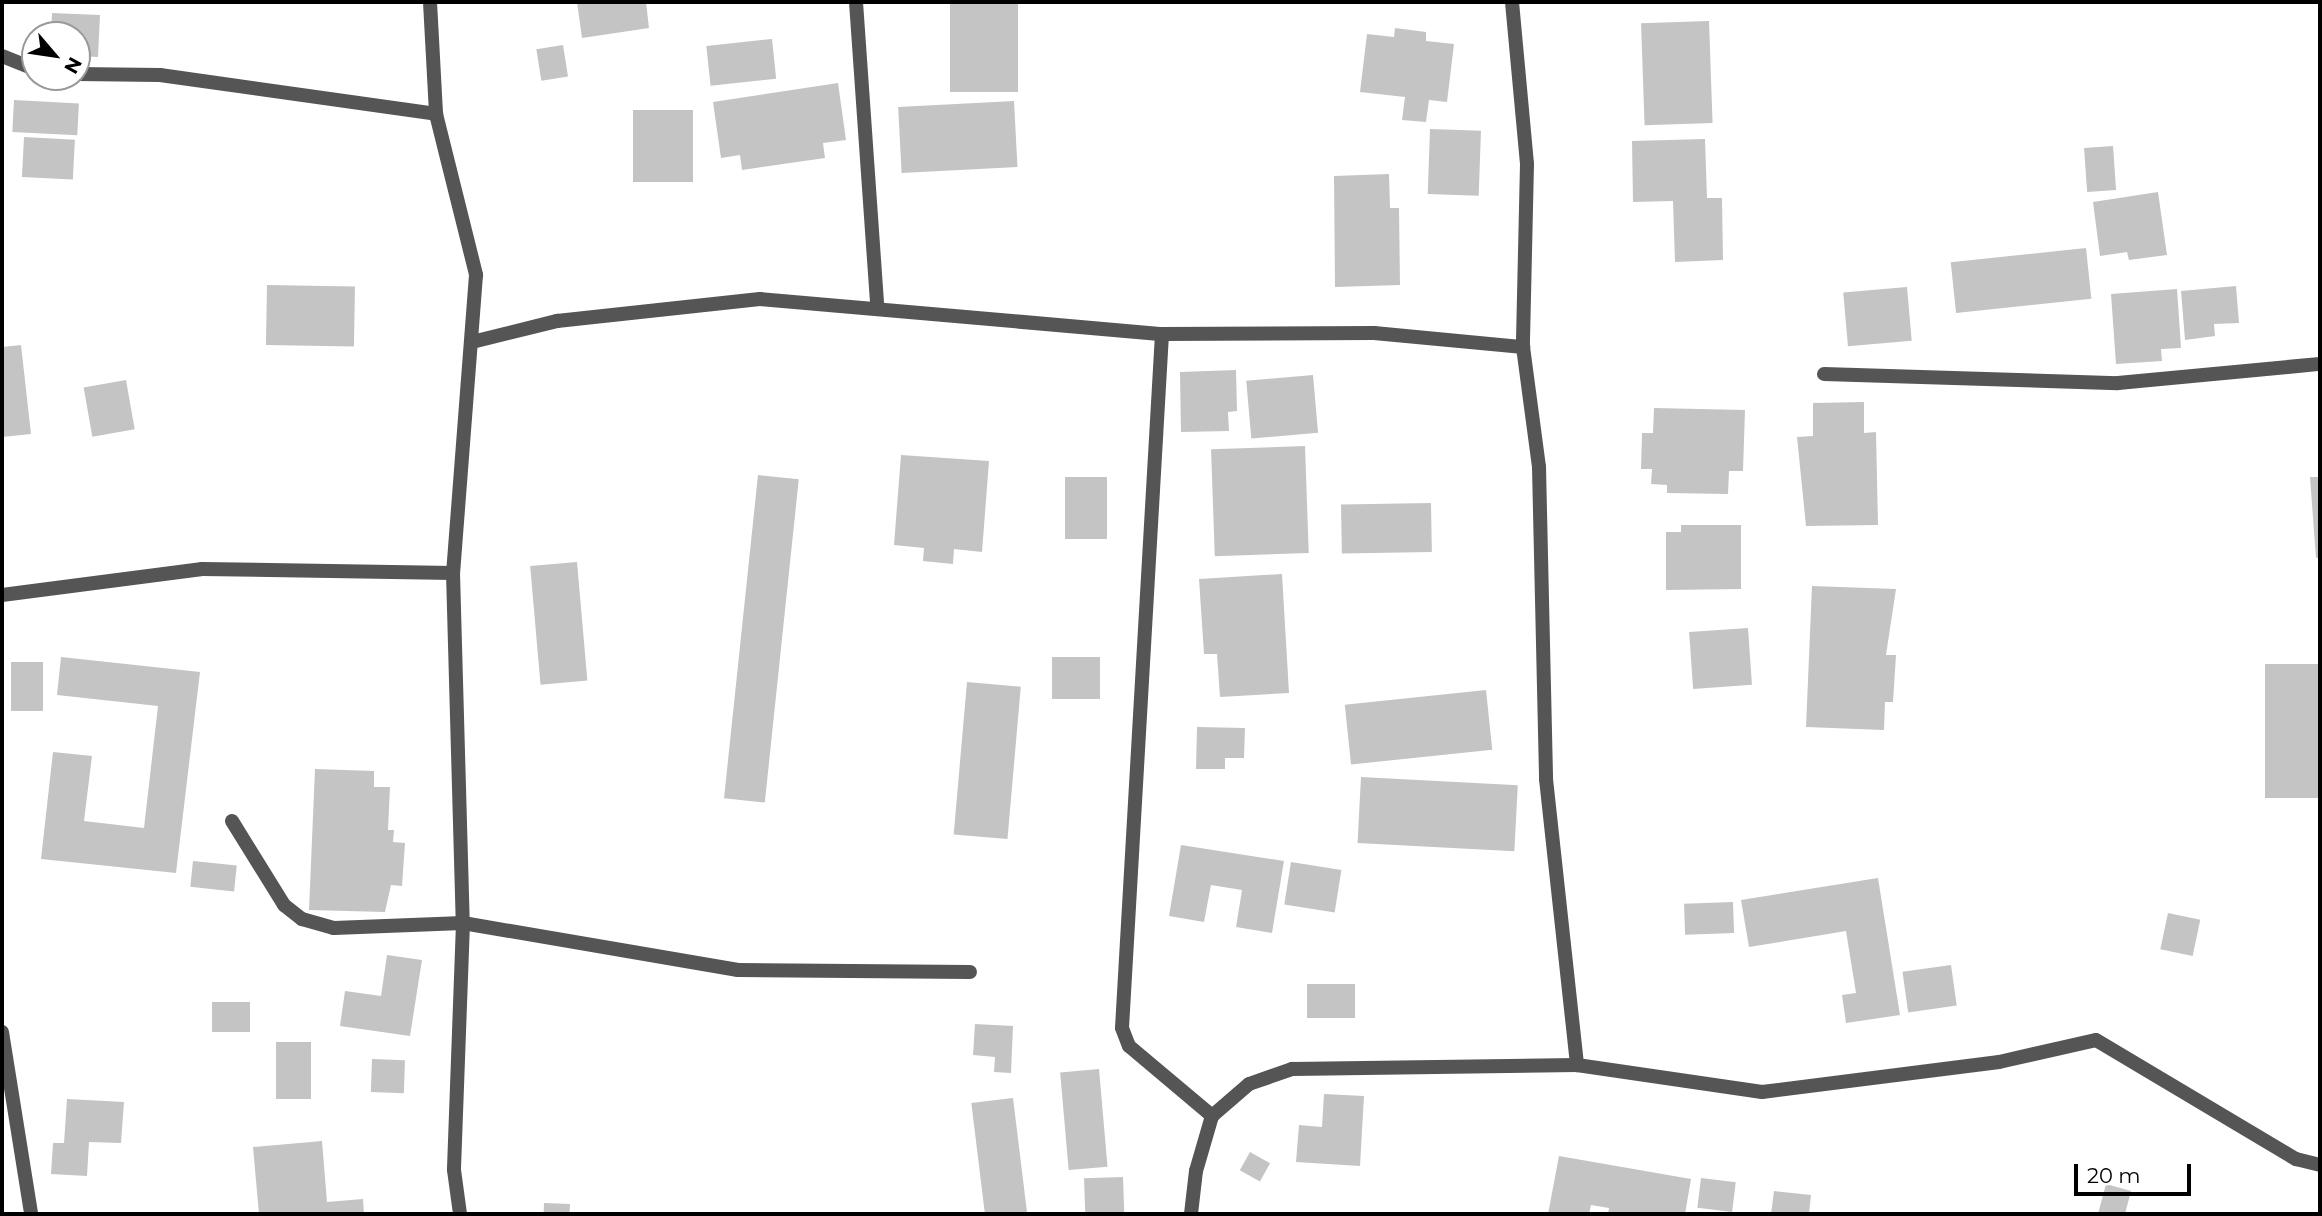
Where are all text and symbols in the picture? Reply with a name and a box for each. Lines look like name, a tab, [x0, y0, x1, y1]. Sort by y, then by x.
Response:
north arrow	[21, 21, 91, 91]
text: N	[59, 53, 87, 78]
scale bar	[2077, 1150, 2194, 1194]
text: 20 m	[2087, 1163, 2141, 1188]

